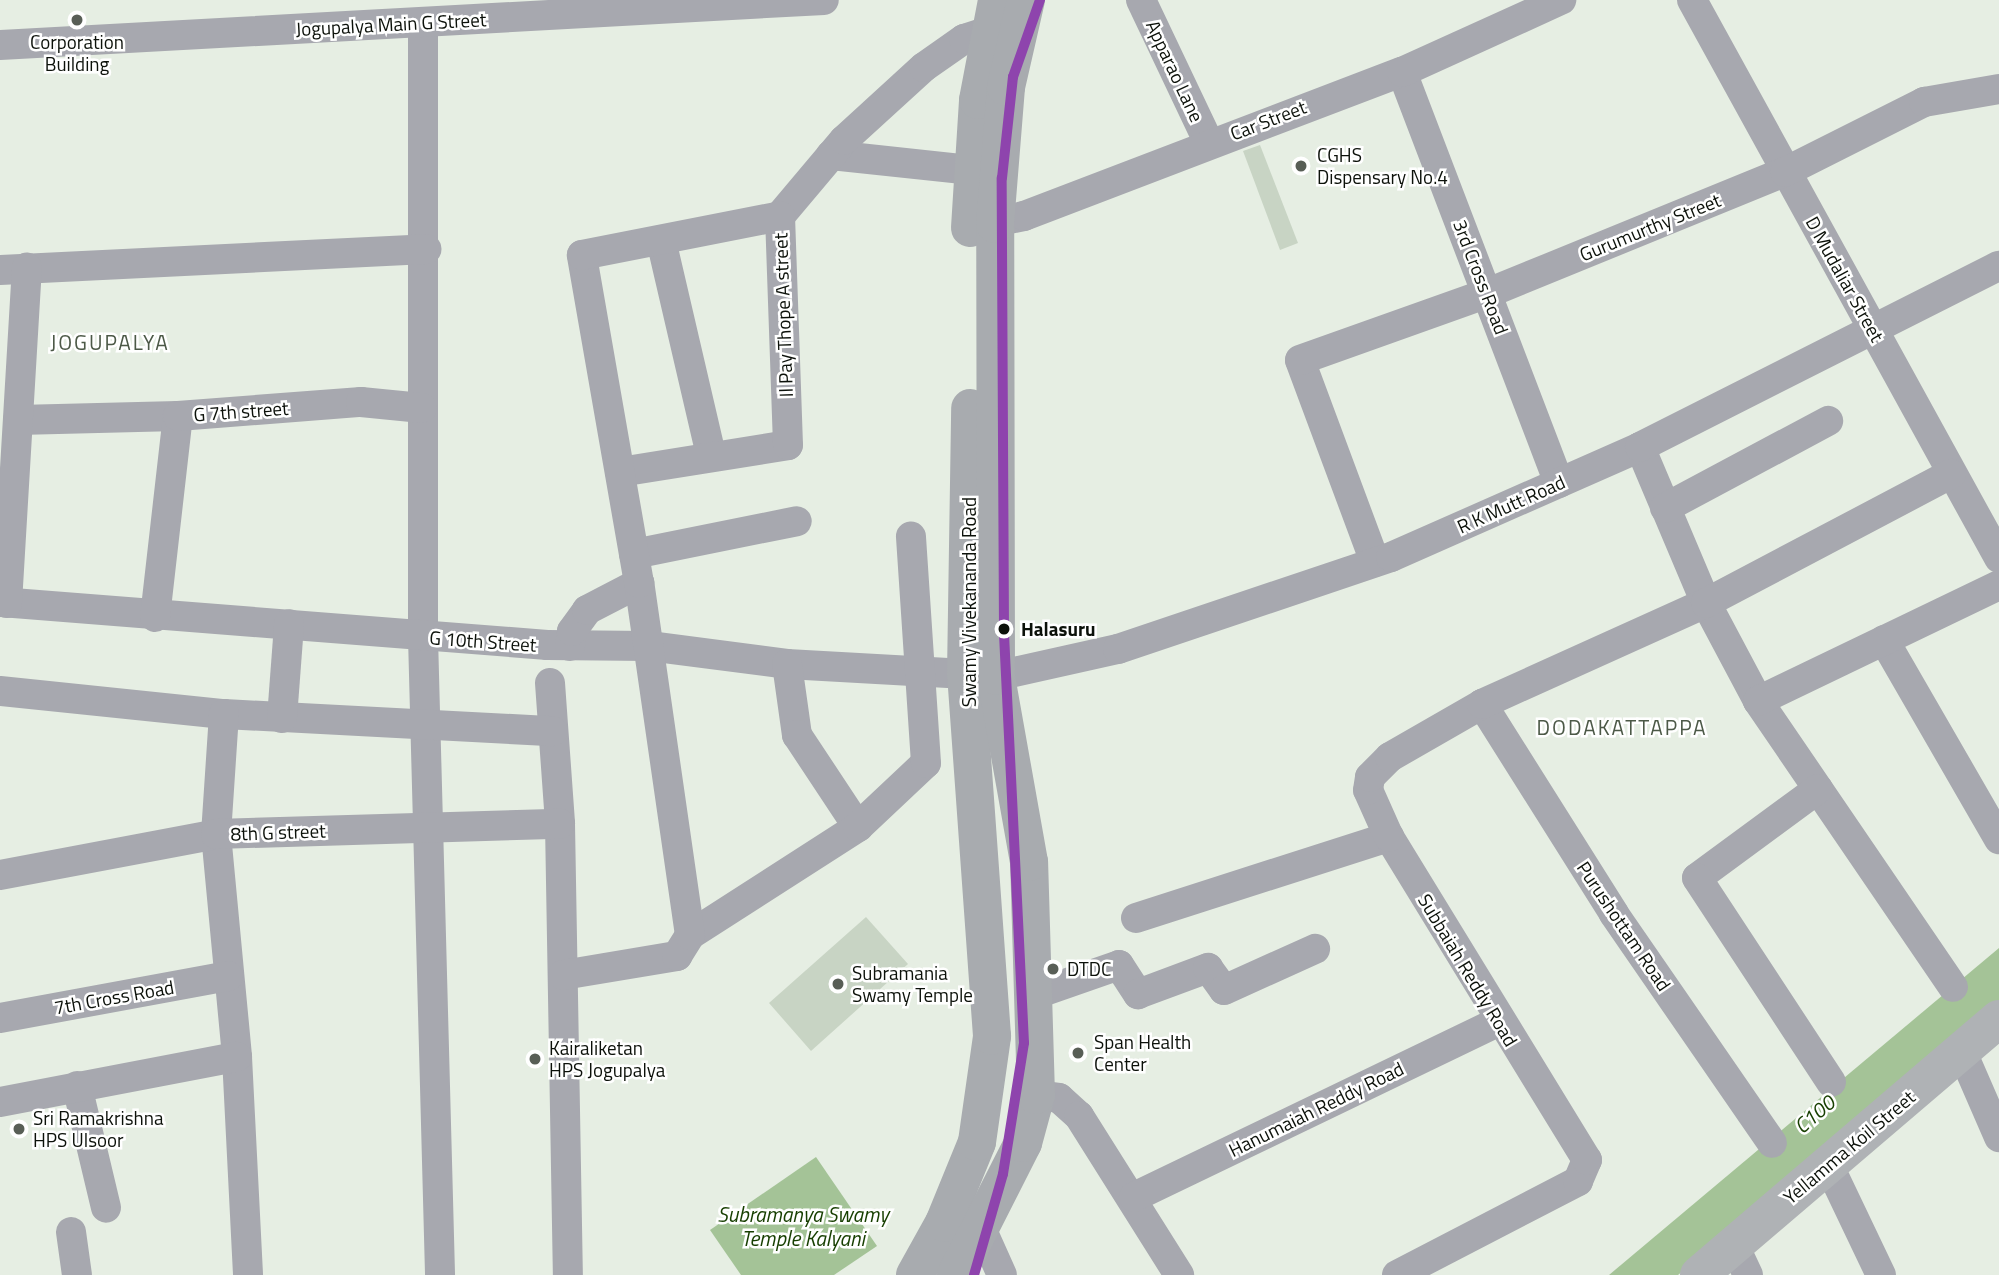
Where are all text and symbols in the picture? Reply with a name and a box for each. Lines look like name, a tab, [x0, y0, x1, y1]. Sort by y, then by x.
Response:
street label: Jogupalya Main G Street	[295, 8, 487, 40]
marker: Corporation Building	[69, 12, 85, 28]
street label: Apparao Lane	[1142, 17, 1208, 125]
place label: Corporation Building	[30, 31, 124, 75]
street label: Car Street	[1227, 95, 1309, 145]
place label: CGHS Dispensary No.4	[1317, 144, 1448, 188]
marker: CGHS Dispensary No.4	[1291, 156, 1311, 176]
street label: Gurumurthy Street	[1576, 188, 1724, 266]
street label: D Mudaliar Street	[1801, 212, 1889, 346]
street label: 3rd Cross Road	[1449, 216, 1513, 338]
street label: Il Pay Thope A street	[769, 232, 797, 398]
district label: JOGUPALYA	[51, 329, 169, 355]
street label: G 7th street	[193, 396, 289, 426]
street label: R K Mutt Road	[1454, 470, 1568, 538]
street label: Swamy Vivekananda Road	[958, 497, 980, 707]
marker: Halasuru	[993, 618, 1015, 640]
place label: Halasuru	[1021, 618, 1095, 640]
street label: G 10th Street	[429, 626, 537, 656]
district label: DODAKATTAPPA	[1538, 714, 1706, 740]
street label: 8th G street	[230, 819, 326, 845]
street label: Purushottam Road	[1572, 857, 1676, 995]
street label: Subbaiah Reddy Road	[1414, 890, 1522, 1050]
place label: DTDC	[1067, 958, 1111, 980]
marker: DTDC	[1045, 961, 1061, 977]
place label: Subramania Swamy Temple	[852, 962, 973, 1006]
street label: 7th Cross Road	[52, 975, 176, 1019]
marker: Subramania Swamy Temple	[830, 976, 846, 992]
place label: Span Health Center	[1094, 1031, 1191, 1075]
place label: Kairaliketan HPS Jogupalya	[549, 1037, 665, 1081]
marker: Span Health Center	[1068, 1043, 1088, 1063]
marker: Kairaliketan HPS Jogupalya	[527, 1051, 543, 1067]
street label: Hanumaiah Reddy Road	[1225, 1057, 1407, 1161]
street label: Yellamma Koil Street	[1779, 1085, 1919, 1209]
water label: C100	[1788, 1089, 1840, 1139]
place label: Sri Ramakrishna HPS Ulsoor	[33, 1107, 163, 1151]
marker: Sri Ramakrishna HPS Ulsoor	[11, 1121, 27, 1137]
water label: Subramanya Swamy Temple Kalyani	[717, 1201, 889, 1251]

